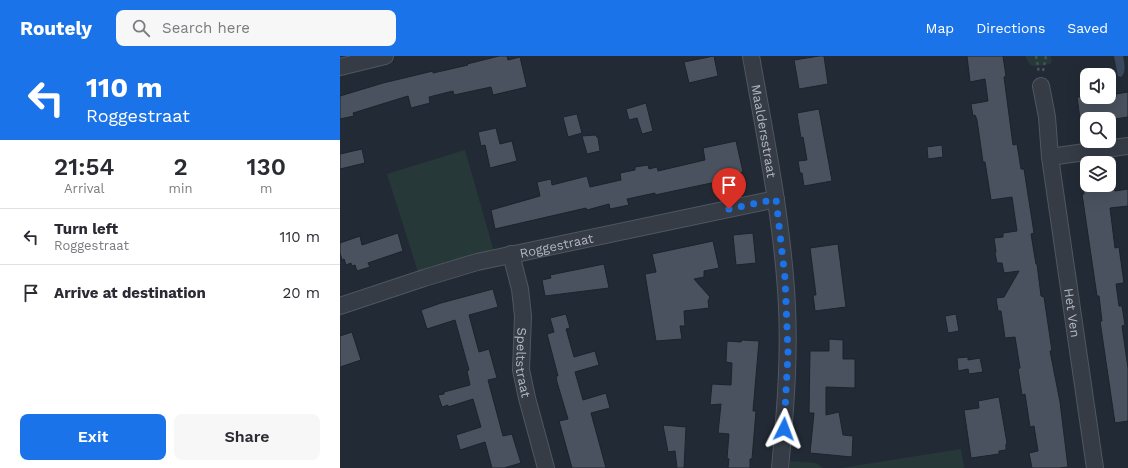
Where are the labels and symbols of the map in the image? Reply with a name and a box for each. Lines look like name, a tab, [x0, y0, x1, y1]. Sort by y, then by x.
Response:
street label: Maaldersstraat	[749, 83, 780, 179]
pin	[712, 168, 746, 209]
street label: Roggestraat	[518, 230, 595, 260]
street label: Het Ven	[1062, 287, 1084, 338]
street label: Speltstraat	[513, 327, 534, 399]
position arrow	[763, 408, 805, 450]

